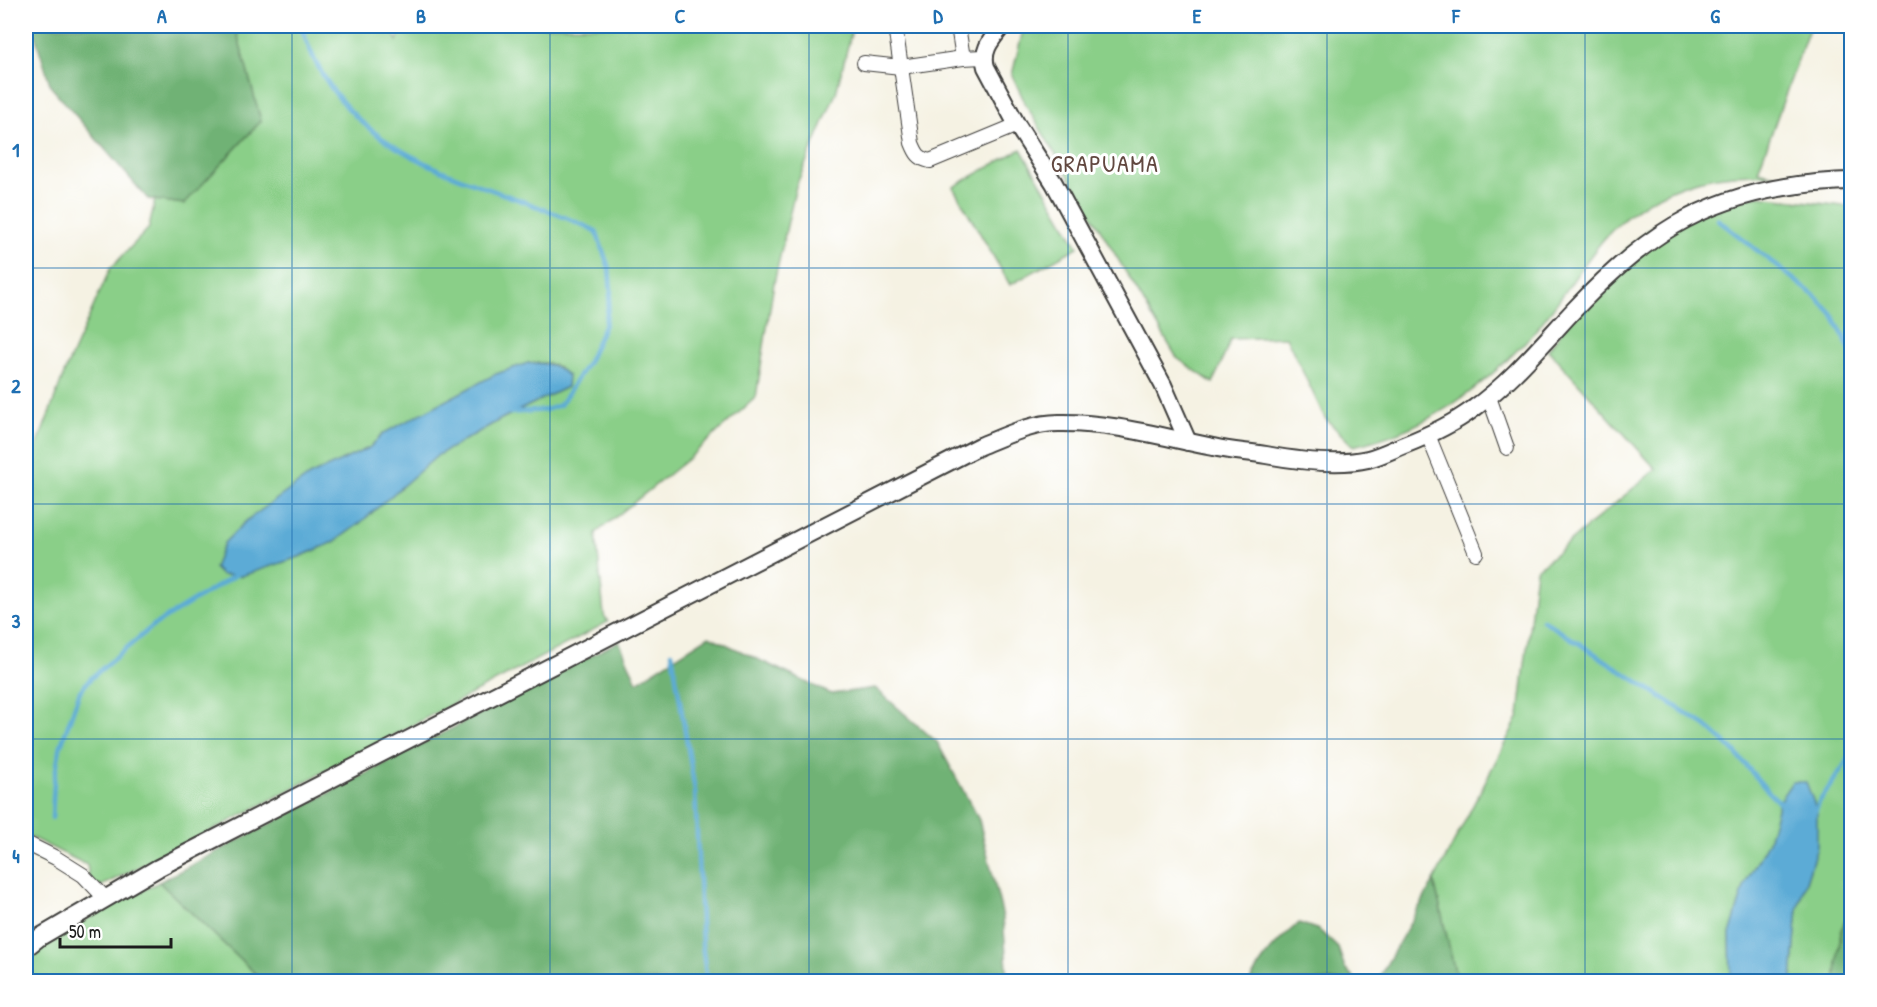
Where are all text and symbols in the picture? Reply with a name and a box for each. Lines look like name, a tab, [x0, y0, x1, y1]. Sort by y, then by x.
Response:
text: A	[157, 2, 167, 29]
text: B	[416, 2, 426, 29]
text: C	[675, 2, 686, 29]
text: D	[933, 2, 943, 29]
text: E	[1193, 2, 1202, 29]
text: F	[1451, 2, 1461, 29]
text: G	[1710, 2, 1720, 29]
text: 1	[12, 136, 20, 163]
district label: GRAPUAMA	[1051, 147, 1159, 179]
text: 2	[11, 372, 21, 399]
text: 3	[12, 607, 21, 634]
text: 4	[12, 842, 20, 869]
scale bar	[60, 911, 171, 949]
text: 50 m	[69, 919, 101, 944]

